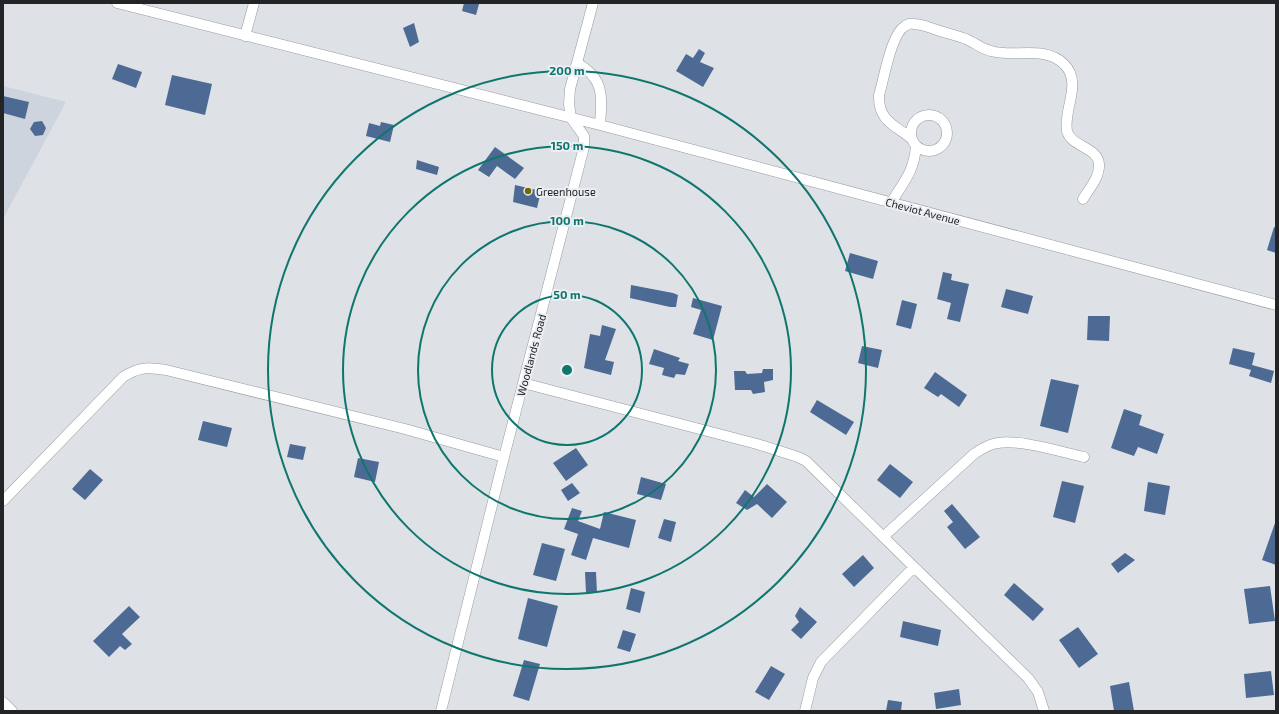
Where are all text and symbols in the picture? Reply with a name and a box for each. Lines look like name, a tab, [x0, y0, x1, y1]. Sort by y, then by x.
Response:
text: 200 m	[549, 63, 585, 77]
text: 150 m	[551, 138, 583, 152]
place label: Greenhouse	[536, 185, 596, 198]
marker: Greenhouse	[523, 186, 533, 196]
street label: Cheviot Avenue	[884, 195, 962, 227]
text: 100 m	[550, 213, 584, 227]
text: 50 m	[553, 287, 581, 301]
street label: Woodlands Road	[514, 313, 548, 397]
centre of rings	[560, 363, 574, 377]

